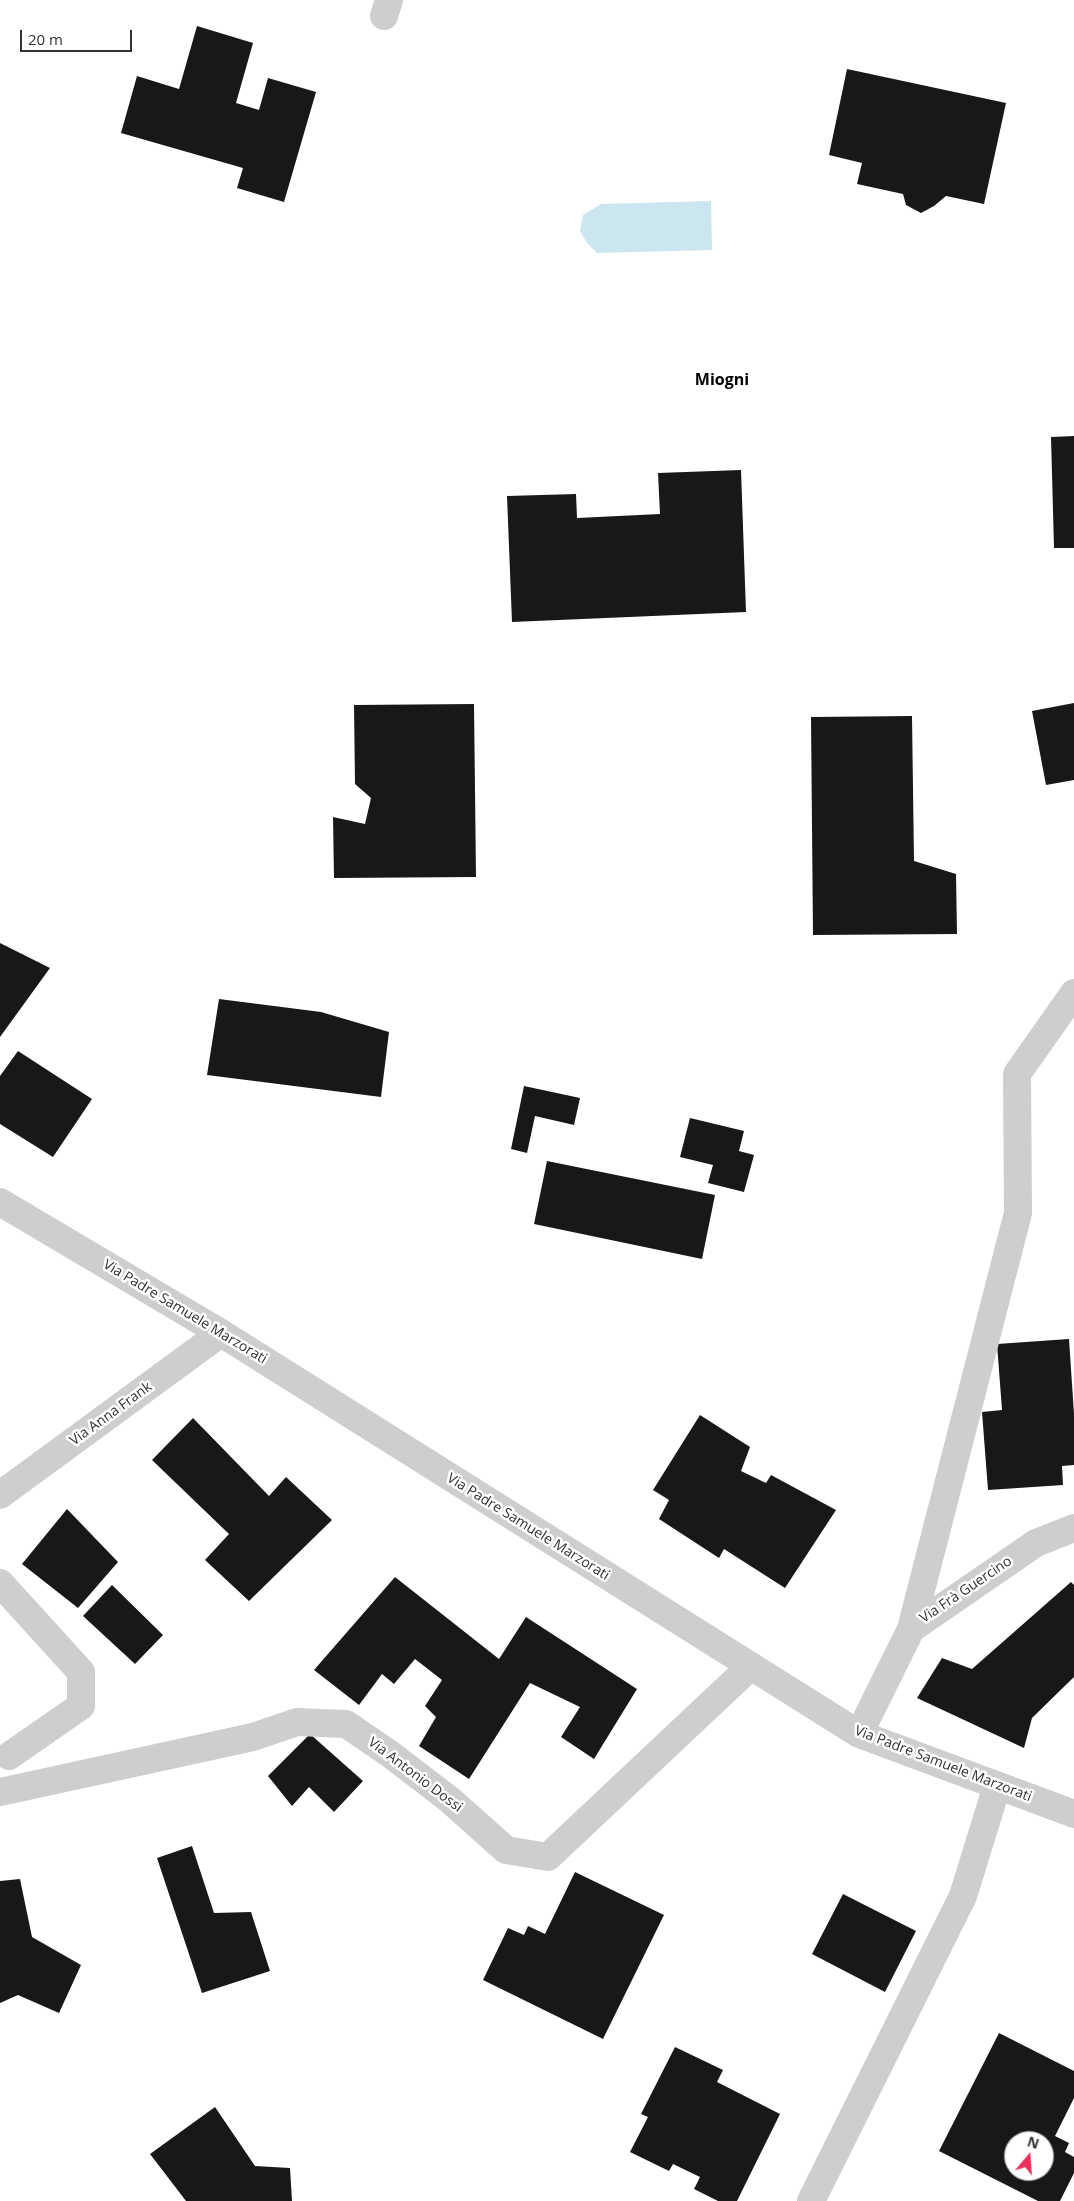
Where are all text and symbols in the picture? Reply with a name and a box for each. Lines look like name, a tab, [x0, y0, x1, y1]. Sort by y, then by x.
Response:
scale bar	[22, 20, 135, 52]
text: 20 m	[28, 29, 63, 49]
district label: Miogni	[695, 370, 749, 390]
street label: Via Padre Samuele Marzorati	[100, 1256, 270, 1368]
street label: Via Anna Frank	[67, 1379, 155, 1449]
street label: Via Padre Samuele Marzorati	[444, 1470, 612, 1584]
street label: Via Frà Guercino	[917, 1553, 1015, 1627]
street label: Via Padre Samuele Marzorati	[852, 1722, 1034, 1806]
street label: Via Antonio Dossi	[365, 1734, 465, 1816]
north arrow	[1004, 2131, 1054, 2181]
text: N	[1025, 2131, 1042, 2153]

